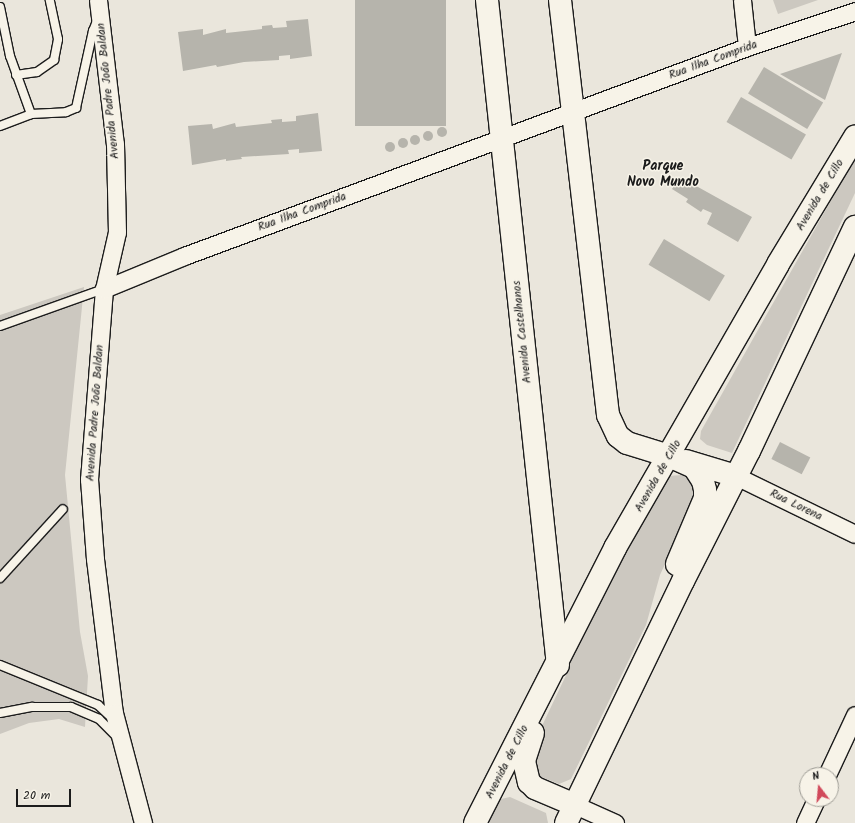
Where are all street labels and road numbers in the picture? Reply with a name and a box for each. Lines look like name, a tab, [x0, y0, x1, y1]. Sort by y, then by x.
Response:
street label: Avenida Padre João Baldan	[94, 22, 122, 160]
street label: Rua Ilha Comprida	[667, 37, 759, 83]
street label: Avenida de Cillo	[793, 157, 847, 233]
street label: Rua Ilha Comprida	[256, 189, 348, 235]
street label: Avenida Castelhanos	[509, 280, 535, 384]
street label: Avenida Padre João Baldan	[83, 344, 107, 482]
street label: Avenida de Cillo	[632, 437, 684, 515]
street label: Rua Lorena	[767, 486, 825, 524]
street label: Avenida de Cillo	[482, 723, 532, 801]

